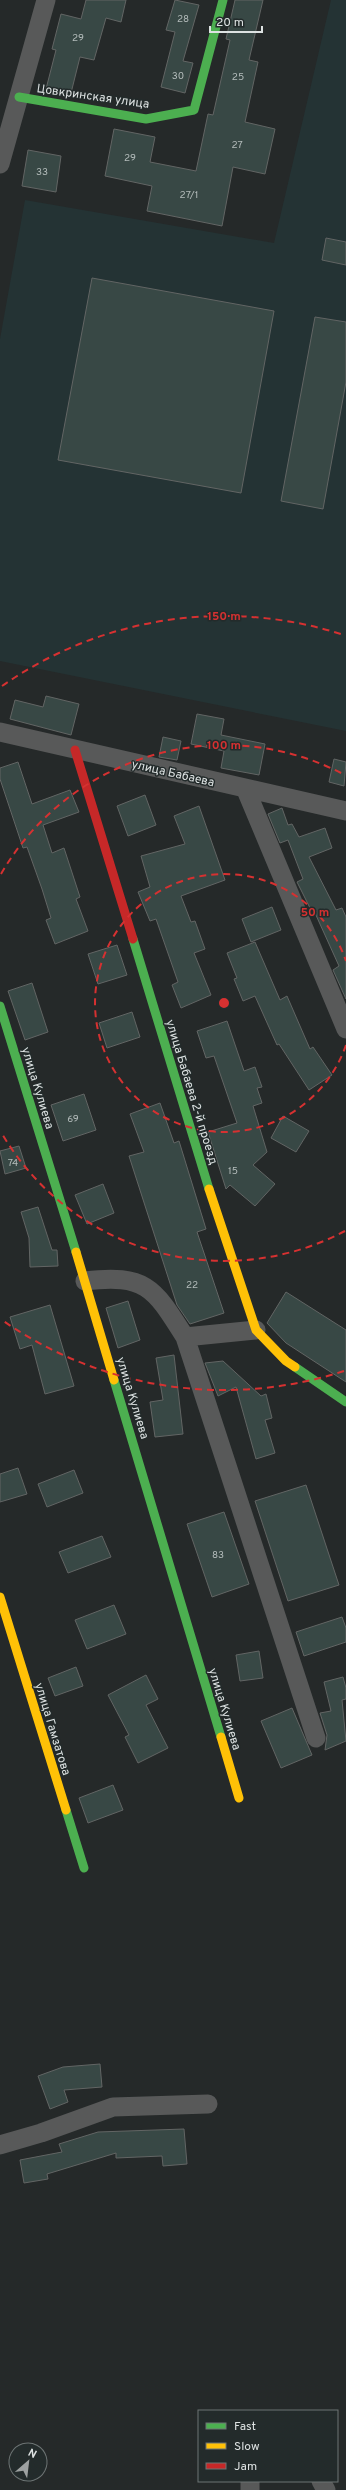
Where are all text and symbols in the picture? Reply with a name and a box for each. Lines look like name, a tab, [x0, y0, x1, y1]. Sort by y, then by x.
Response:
scale bar	[210, 8, 262, 34]
house number: 28	[177, 13, 189, 26]
text: 20 m	[216, 15, 244, 31]
house number: 29	[72, 32, 84, 45]
house number: 30	[172, 70, 184, 83]
house number: 25	[232, 71, 244, 84]
street label: Цовкринская улица	[36, 81, 150, 113]
house number: 27	[231, 139, 243, 152]
house number: 29	[124, 152, 136, 165]
house number: 33	[36, 166, 48, 179]
house number: 27/1	[180, 189, 198, 202]
text: 150 m	[207, 609, 241, 625]
text: 100 m	[207, 738, 241, 754]
street label: улица Бабаева	[130, 757, 216, 791]
text: 50 m	[301, 905, 329, 921]
centre of rings	[217, 996, 231, 1010]
street label: улица Бабаева 2-й проезд	[161, 1018, 221, 1167]
street label: улица Кулиева	[17, 1045, 57, 1131]
house number: 69	[67, 1113, 79, 1126]
house number: 74	[8, 1157, 18, 1170]
house number: 15	[228, 1165, 238, 1178]
house number: 22	[186, 1279, 198, 1292]
street label: улица Кулиева	[112, 1355, 152, 1441]
house number: 83	[212, 1549, 224, 1562]
street label: улица Кулиева	[204, 1666, 244, 1752]
street label: улица Гамзатова	[30, 1681, 74, 1778]
legend	[198, 2410, 338, 2482]
text: Fast	[234, 2419, 256, 2435]
text: Slow	[234, 2439, 260, 2455]
north arrow	[8, 2442, 48, 2482]
text: N	[25, 2446, 39, 2462]
text: Jam	[234, 2459, 257, 2475]

